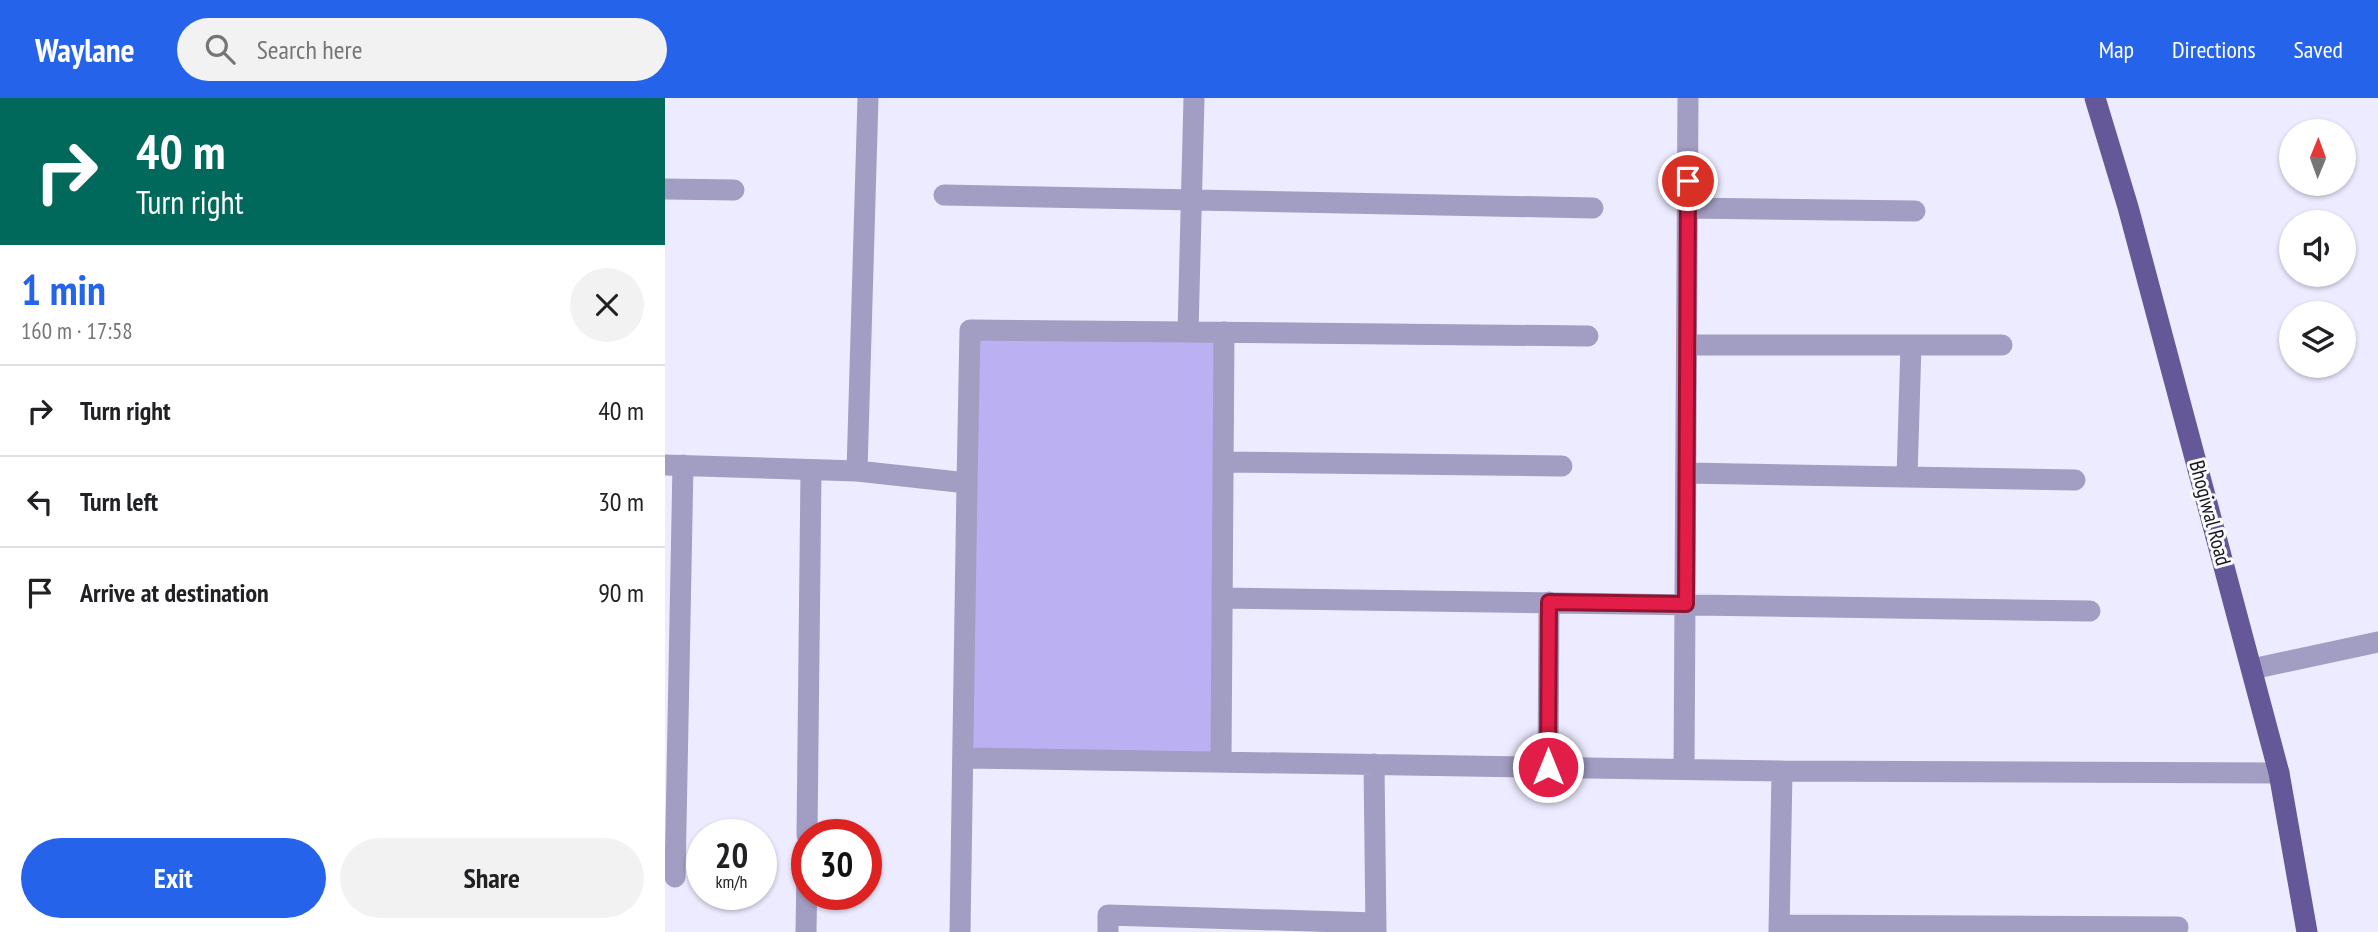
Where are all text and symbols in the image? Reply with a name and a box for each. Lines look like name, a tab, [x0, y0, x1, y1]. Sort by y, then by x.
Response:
search box	[177, 18, 667, 81]
text: Waylane	[35, 28, 135, 71]
icon: search	[201, 30, 239, 68]
text: Search here	[257, 33, 362, 66]
text: Map	[2099, 34, 2134, 65]
text: Directions	[2172, 34, 2256, 65]
text: Saved	[2294, 34, 2343, 65]
text: 40 m	[136, 119, 225, 183]
north arrow	[2279, 119, 2355, 196]
map controls	[2279, 119, 2356, 378]
icon: right	[21, 126, 112, 217]
pin	[1658, 151, 1718, 211]
icon: arrive	[1669, 162, 1707, 200]
text: Turn right	[136, 181, 244, 223]
button: sound	[2279, 210, 2356, 287]
text: 1 min	[21, 262, 106, 317]
button: close	[570, 268, 644, 342]
button: layers	[2279, 301, 2356, 378]
text: 160 m · 17:58	[21, 316, 133, 345]
icon: right	[21, 392, 59, 430]
text: Turn right	[80, 394, 171, 427]
text: 40 m	[598, 394, 644, 427]
street label: Bhogiwal Road	[2183, 457, 2237, 568]
icon: left	[21, 483, 59, 521]
text: Turn left	[80, 485, 158, 518]
text: 30 m	[598, 485, 644, 518]
icon: arrive	[21, 574, 59, 612]
text: Arrive at destination	[80, 576, 269, 609]
text: 90 m	[598, 576, 644, 609]
position arrow	[1511, 730, 1585, 804]
speed limit sign: 30	[791, 819, 882, 910]
text: 20	[715, 832, 748, 878]
button: Exit	[21, 838, 326, 918]
button: Share	[340, 838, 644, 918]
text: km/h	[716, 870, 747, 893]

